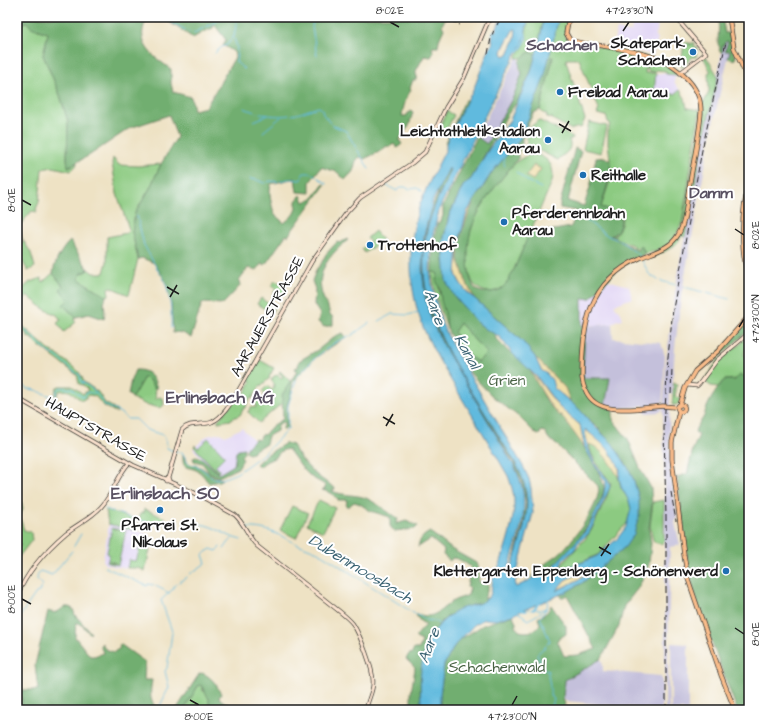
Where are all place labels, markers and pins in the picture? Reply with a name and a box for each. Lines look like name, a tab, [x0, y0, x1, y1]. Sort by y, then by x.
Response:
place label: Skatepark Schachen	[610, 33, 686, 71]
marker: Skatepark Schachen	[688, 47, 698, 57]
place label: Freibad Aarau	[568, 82, 668, 103]
marker: Freibad Aarau	[555, 87, 565, 97]
place label: Leichtathletikstadion Aarau	[400, 121, 540, 159]
marker: Leichtathletikstadion Aarau	[543, 135, 553, 145]
place label: Reithalle	[591, 165, 646, 186]
marker: Reithalle	[578, 170, 588, 180]
place label: Pferderennbahn Aarau	[512, 203, 626, 241]
marker: Pferderennbahn Aarau	[499, 217, 509, 227]
place label: Trottenhof	[377, 235, 458, 256]
marker: Trottenhof	[365, 240, 375, 250]
marker: Pfarrei St. Nikolaus	[155, 505, 165, 515]
place label: Pfarrei St. Nikolaus	[122, 515, 198, 553]
place label: Klettergarten Eppenberg - Schönenwerd	[434, 561, 718, 584]
marker: Klettergarten Eppenberg - Schönenwerd	[721, 566, 731, 576]

